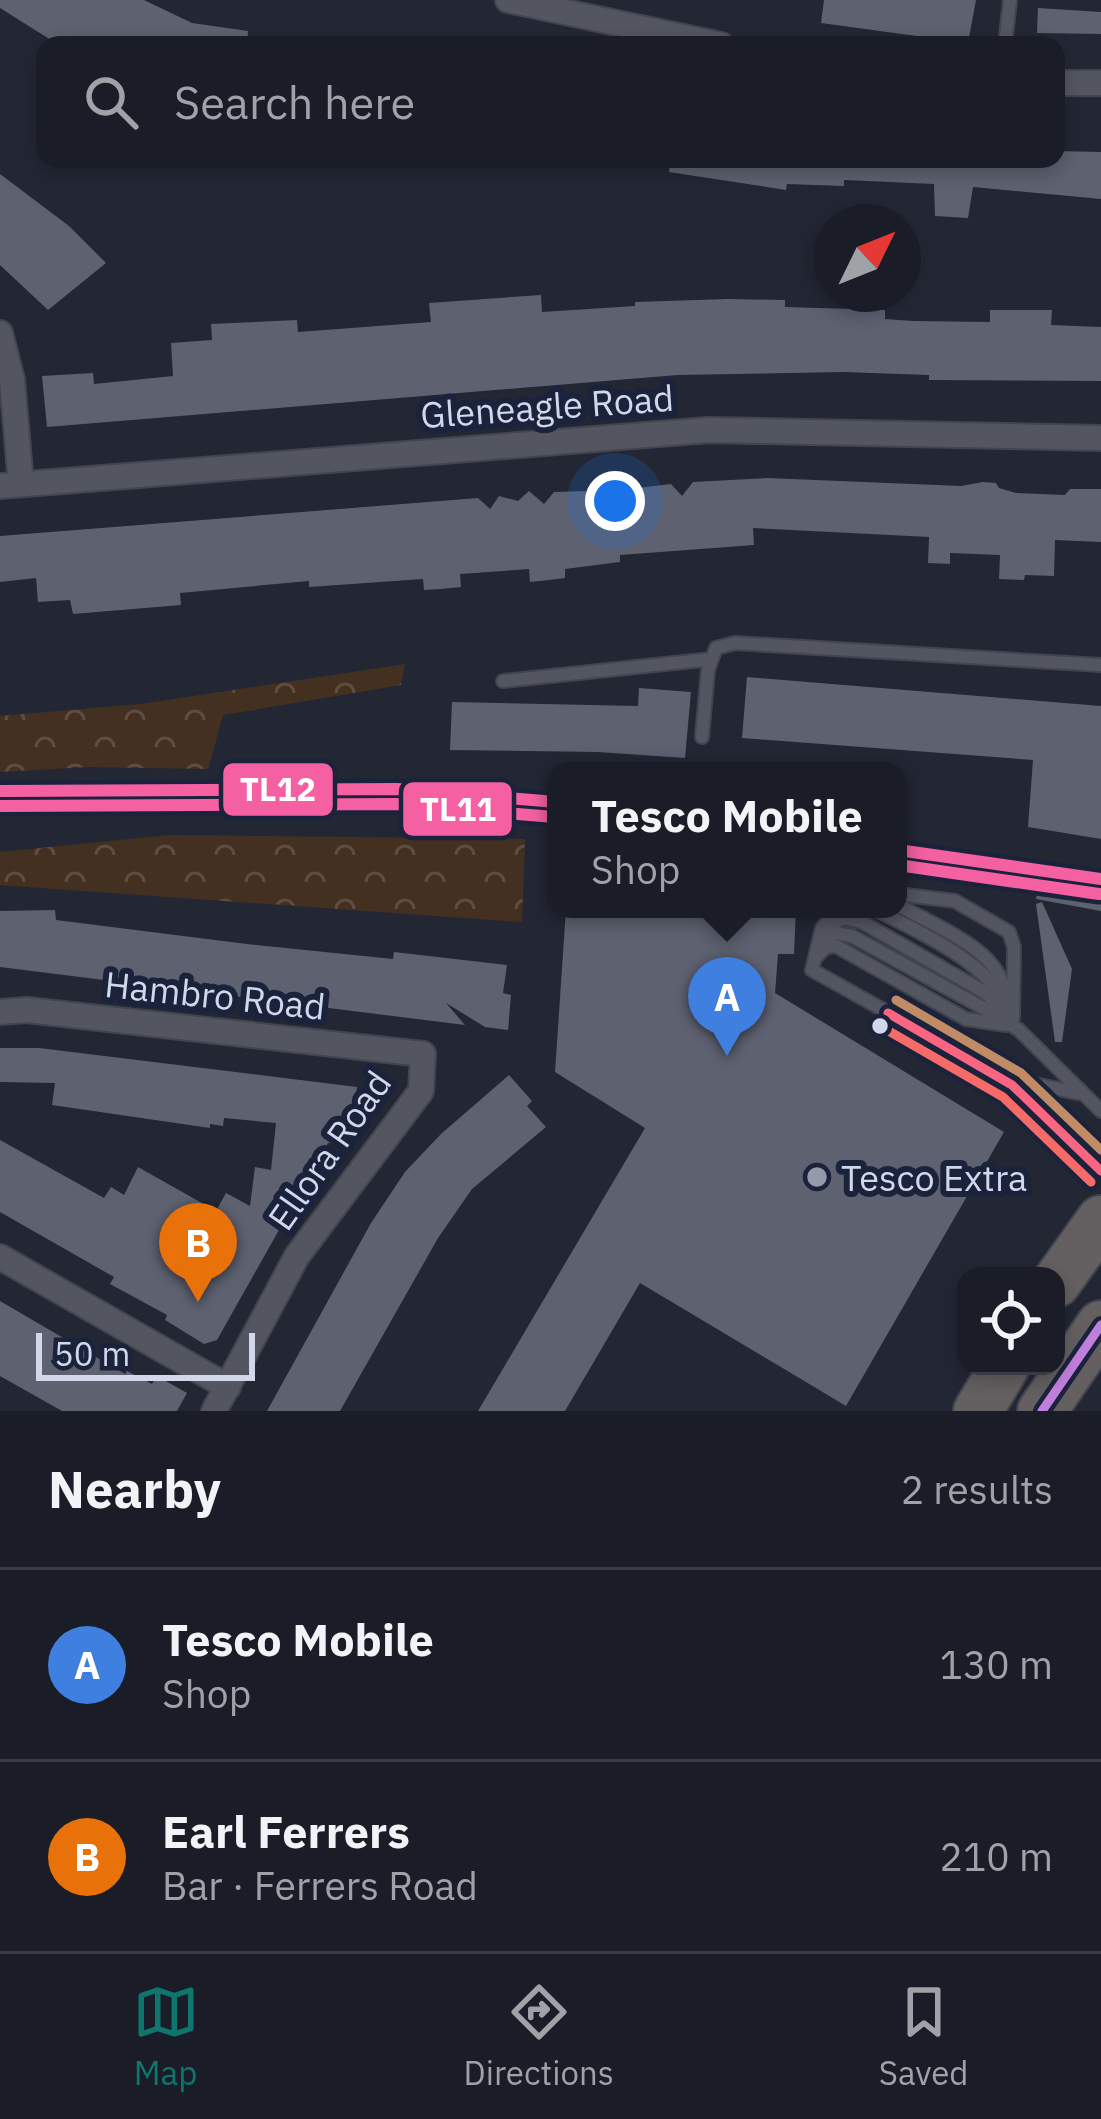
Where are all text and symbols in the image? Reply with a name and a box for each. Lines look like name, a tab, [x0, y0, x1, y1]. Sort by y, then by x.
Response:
search box	[36, 36, 1065, 168]
icon: search	[78, 69, 144, 135]
text: Search here	[174, 73, 415, 131]
north arrow	[813, 204, 921, 312]
street label: Gleneagle Road	[419, 374, 675, 438]
your location	[585, 471, 645, 531]
line badge: TL12	[221, 761, 335, 818]
popup	[547, 762, 907, 918]
text: TL12	[240, 767, 316, 810]
line badge: TL11	[401, 780, 514, 838]
text: Tesco Mobile	[591, 786, 863, 844]
text: TL11	[420, 787, 496, 830]
text: Shop	[591, 844, 680, 895]
pin: A	[688, 957, 766, 1056]
street label: Hambro Road	[102, 960, 328, 1030]
unlabelled marker	[869, 1015, 891, 1037]
street label: Ellora Road	[257, 1061, 401, 1239]
place label: Tesco Extra	[841, 1154, 1027, 1201]
marker: Tesco Extra	[804, 1164, 830, 1190]
pin: B	[159, 1203, 237, 1302]
map controls	[957, 1267, 1065, 1375]
button: locate	[957, 1267, 1065, 1375]
scale bar	[36, 1327, 255, 1380]
text: 50 m	[54, 1332, 130, 1375]
text: Nearby	[48, 1456, 221, 1522]
text: 2 results	[901, 1464, 1053, 1515]
text: Tesco Mobile	[162, 1610, 434, 1668]
text: A	[74, 1639, 100, 1690]
text: 130 m	[940, 1639, 1053, 1690]
text: Shop	[162, 1668, 251, 1719]
text: Earl Ferrers	[162, 1802, 410, 1860]
text: B	[74, 1831, 100, 1882]
text: 210 m	[940, 1831, 1053, 1882]
text: Bar · Ferrers Road	[162, 1860, 478, 1911]
tab: Map	[133, 1979, 199, 2094]
tab: Directions	[464, 1979, 614, 2094]
tab: Saved	[879, 1979, 968, 2094]

